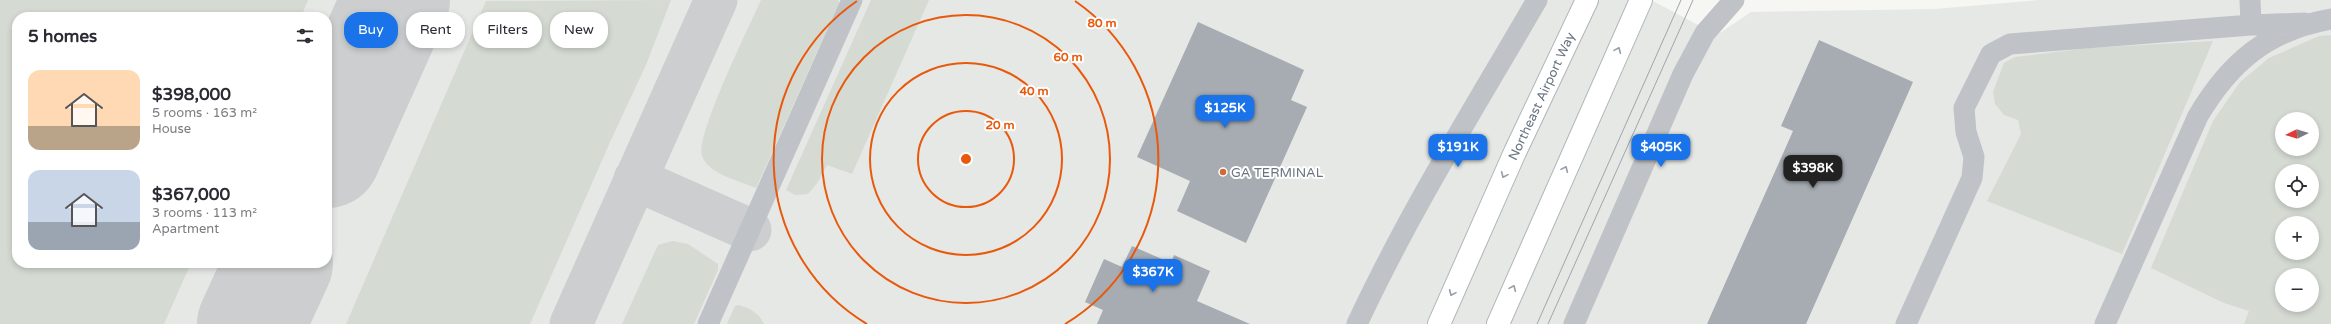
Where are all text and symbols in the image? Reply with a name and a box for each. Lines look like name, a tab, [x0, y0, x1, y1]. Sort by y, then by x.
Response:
chip: Buy	[344, 12, 398, 48]
chip: Rent	[406, 12, 465, 48]
chip: Filters	[473, 12, 542, 48]
chip: New	[550, 12, 608, 48]
text: 80 m	[1087, 16, 1117, 30]
icon: filters	[294, 25, 316, 47]
text: 5 homes	[28, 26, 97, 47]
street label: Northeast Airport Way	[1505, 30, 1579, 163]
one-way arrow	[1613, 47, 1621, 55]
text: 60 m	[1053, 50, 1083, 64]
text: $398,000	[152, 84, 231, 105]
text: 40 m	[1019, 84, 1049, 98]
icon: home	[60, 86, 108, 134]
pin: $125K	[1197, 95, 1253, 129]
text: $125K	[1204, 100, 1246, 116]
text: 5 rooms · 163 m²	[152, 105, 257, 121]
north arrow	[2275, 112, 2319, 156]
map controls	[2275, 112, 2319, 312]
text: 20 m	[985, 118, 1015, 132]
text: House	[152, 121, 191, 137]
pin: $191K	[1430, 134, 1486, 168]
pin: $405K	[1633, 134, 1689, 168]
text: $191K	[1437, 139, 1479, 155]
text: $405K	[1640, 139, 1682, 155]
centre of rings	[959, 152, 973, 166]
pin: $398K	[1785, 155, 1841, 189]
text: $398K	[1792, 160, 1834, 176]
button: locate	[2275, 164, 2319, 208]
place label: GA TERMINAL	[1231, 165, 1324, 181]
one-way arrow	[1561, 166, 1569, 173]
marker: GA TERMINAL	[1218, 167, 1228, 177]
one-way arrow	[1501, 171, 1509, 178]
text: $367,000	[152, 184, 230, 205]
icon: home	[60, 186, 108, 234]
text: 3 rooms · 113 m²	[152, 205, 257, 221]
button: +	[2275, 216, 2319, 260]
text: Apartment	[152, 221, 219, 237]
pin: $367K	[1125, 259, 1181, 293]
text: $367K	[1132, 264, 1174, 280]
button: −	[2275, 268, 2319, 312]
one-way arrow	[1508, 285, 1516, 293]
one-way arrow	[1449, 289, 1457, 297]

